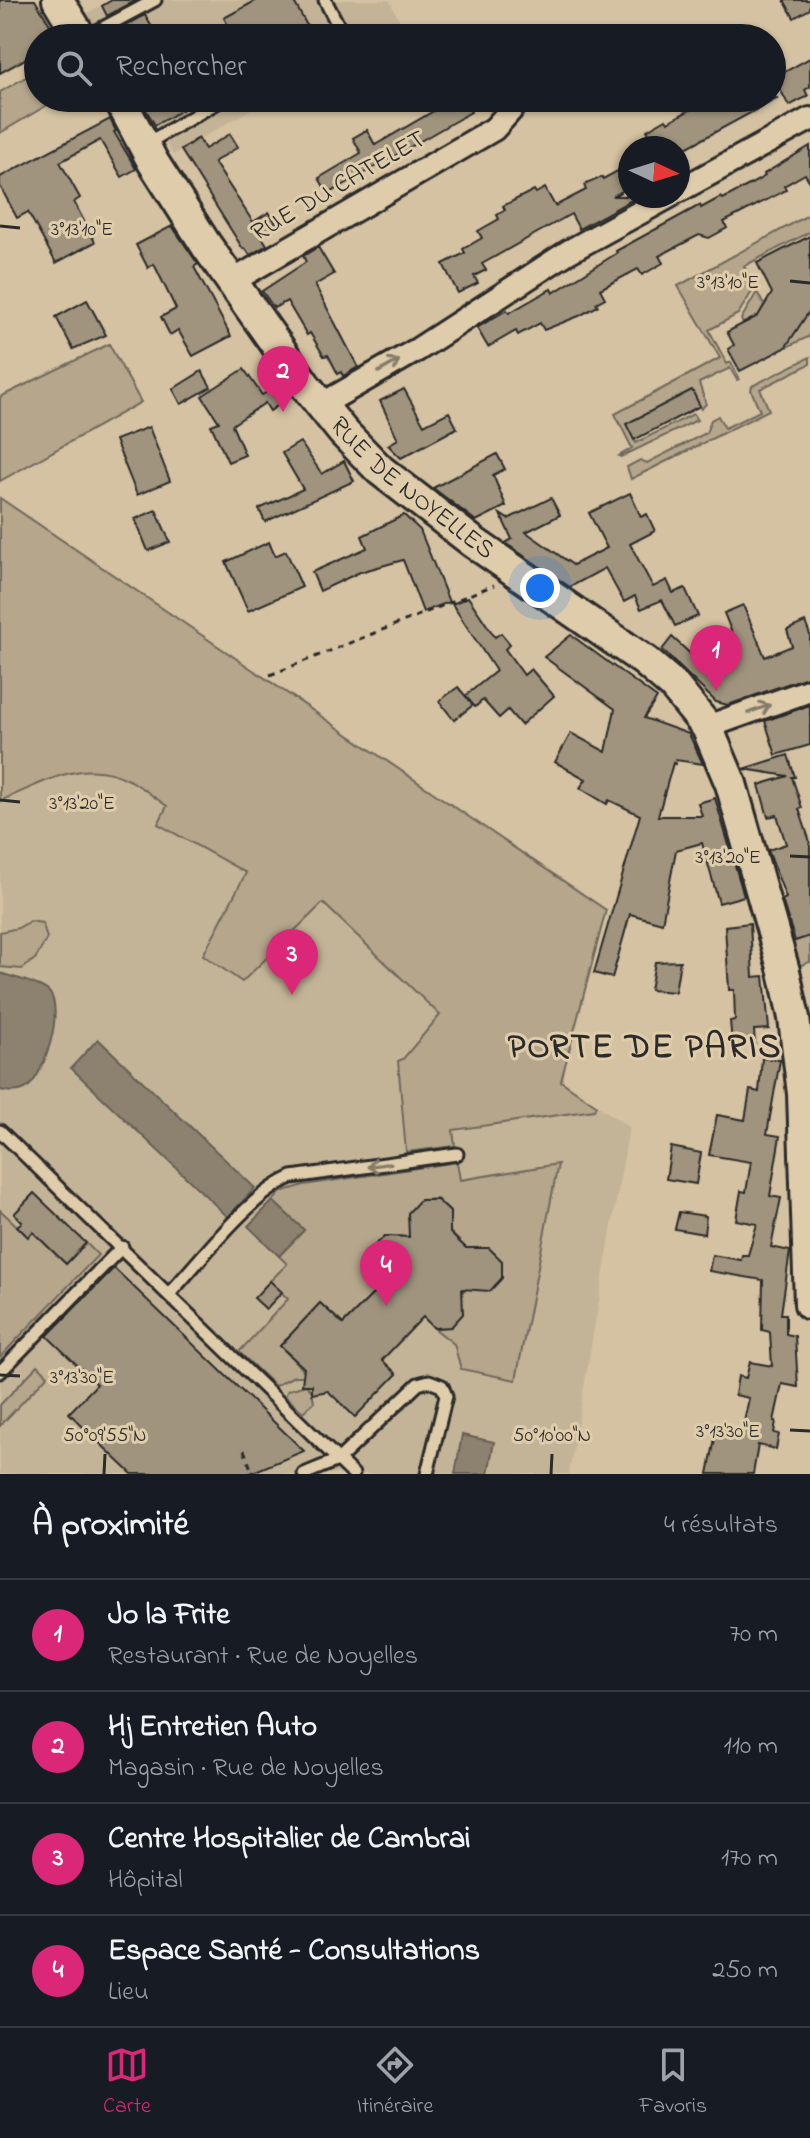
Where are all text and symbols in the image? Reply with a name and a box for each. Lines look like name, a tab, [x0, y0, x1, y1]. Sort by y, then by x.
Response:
search box	[24, 24, 786, 112]
icon: search	[52, 46, 96, 90]
text: Rechercher	[116, 46, 247, 90]
street label: RUE DU CATELET	[244, 121, 434, 253]
north arrow	[618, 136, 690, 208]
text: 3°13'10"E	[51, 216, 113, 245]
text: 3°13'10"E	[697, 269, 759, 298]
pin: 2	[257, 346, 309, 412]
one-way arrow	[377, 358, 400, 374]
street label: RUE DE NOYELLES	[319, 409, 502, 570]
your location	[520, 568, 560, 608]
pin: 1	[690, 625, 742, 691]
one-way arrow	[746, 701, 770, 715]
text: 3°13'20"E	[49, 790, 115, 819]
text: 3°13'20"E	[695, 844, 761, 873]
pin: 3	[266, 929, 318, 995]
district label: PORTE DE PARIS	[508, 1024, 782, 1074]
one-way arrow	[367, 1158, 392, 1173]
pin: 4	[360, 1240, 412, 1306]
text: 3°13'30"E	[50, 1364, 114, 1393]
text: 3°13'30"E	[696, 1418, 760, 1447]
text: 50°09'55"N	[63, 1422, 147, 1451]
text: 50°10'00"N	[513, 1422, 591, 1451]
text: À proximité	[32, 1501, 189, 1551]
text: 4 résultats	[664, 1507, 778, 1545]
text: Jo la Frite	[108, 1594, 230, 1638]
text: 1	[54, 1616, 62, 1654]
text: 70 m	[729, 1616, 778, 1654]
text: Restaurant · Rue de Noyelles	[108, 1638, 418, 1676]
text: Hj Entretien Auto	[108, 1706, 317, 1750]
text: 2	[52, 1728, 64, 1766]
text: 110 m	[724, 1728, 778, 1766]
text: Magasin · Rue de Noyelles	[108, 1750, 384, 1788]
text: Centre Hospitalier de Cambrai	[108, 1818, 471, 1862]
text: 3	[53, 1840, 63, 1878]
text: 170 m	[721, 1840, 778, 1878]
text: Hôpital	[108, 1862, 183, 1900]
text: Espace Santé - Consultations	[108, 1930, 480, 1974]
text: 4	[53, 1952, 63, 1990]
text: 250 m	[712, 1952, 778, 1990]
text: Lieu	[108, 1974, 149, 2012]
tab: Carte	[103, 2043, 151, 2123]
tab: Itinéraire	[357, 2043, 433, 2123]
tab: Favoris	[639, 2043, 707, 2123]

